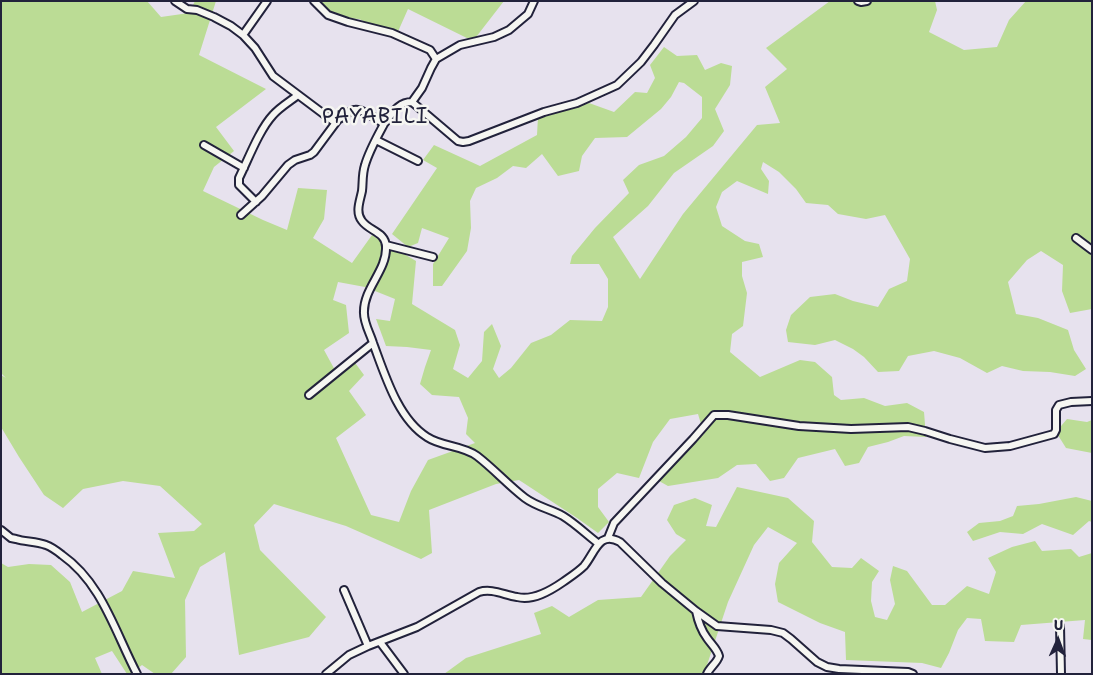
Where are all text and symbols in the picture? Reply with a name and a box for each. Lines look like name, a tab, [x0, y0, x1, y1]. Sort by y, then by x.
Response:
district label: PAYABILI	[321, 105, 429, 131]
north arrow	[1033, 615, 1083, 665]
text: U	[1053, 616, 1064, 634]

